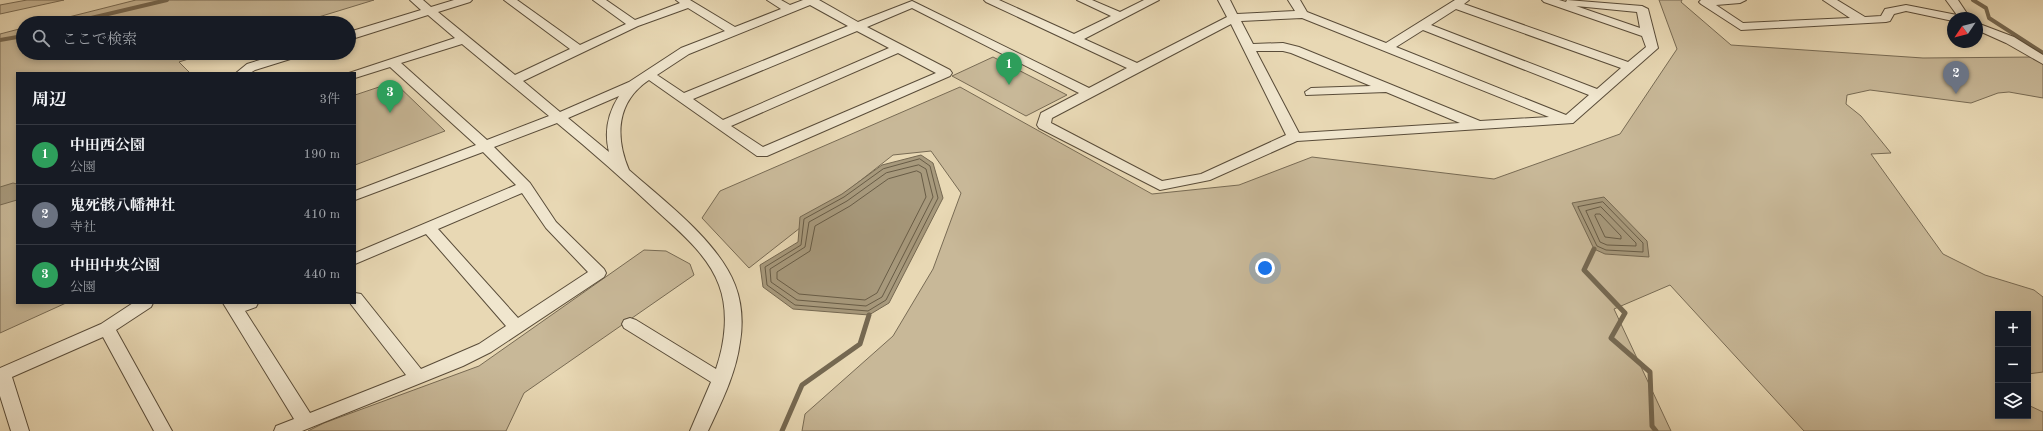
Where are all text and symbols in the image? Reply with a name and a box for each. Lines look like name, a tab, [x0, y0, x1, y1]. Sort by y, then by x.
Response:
north arrow	[1947, 12, 1983, 48]
search box	[16, 16, 356, 60]
icon: search	[30, 27, 52, 49]
text: ここで検索	[62, 33, 137, 48]
pin: 1	[996, 52, 1022, 85]
pin: 2	[1943, 61, 1969, 94]
pin: 3	[377, 80, 403, 113]
text: 周辺	[32, 92, 66, 109]
text: 3件	[319, 93, 340, 106]
text: 中田西公園	[70, 139, 145, 154]
text: 1	[41, 148, 49, 161]
text: 190 m	[303, 148, 340, 161]
text: 公園	[70, 161, 96, 174]
text: 鬼死骸八幡神社	[70, 199, 175, 214]
text: 2	[41, 208, 49, 221]
text: 410 m	[303, 208, 340, 221]
text: 寺社	[70, 221, 96, 234]
your location	[1255, 258, 1275, 278]
text: 中田中央公園	[70, 259, 160, 274]
text: 3	[41, 268, 49, 281]
text: 440 m	[303, 268, 340, 281]
text: 公園	[70, 281, 96, 294]
map controls	[1995, 311, 2031, 419]
button: +	[1995, 311, 2031, 347]
button: −	[1995, 347, 2031, 383]
button: layers	[1995, 383, 2031, 419]

